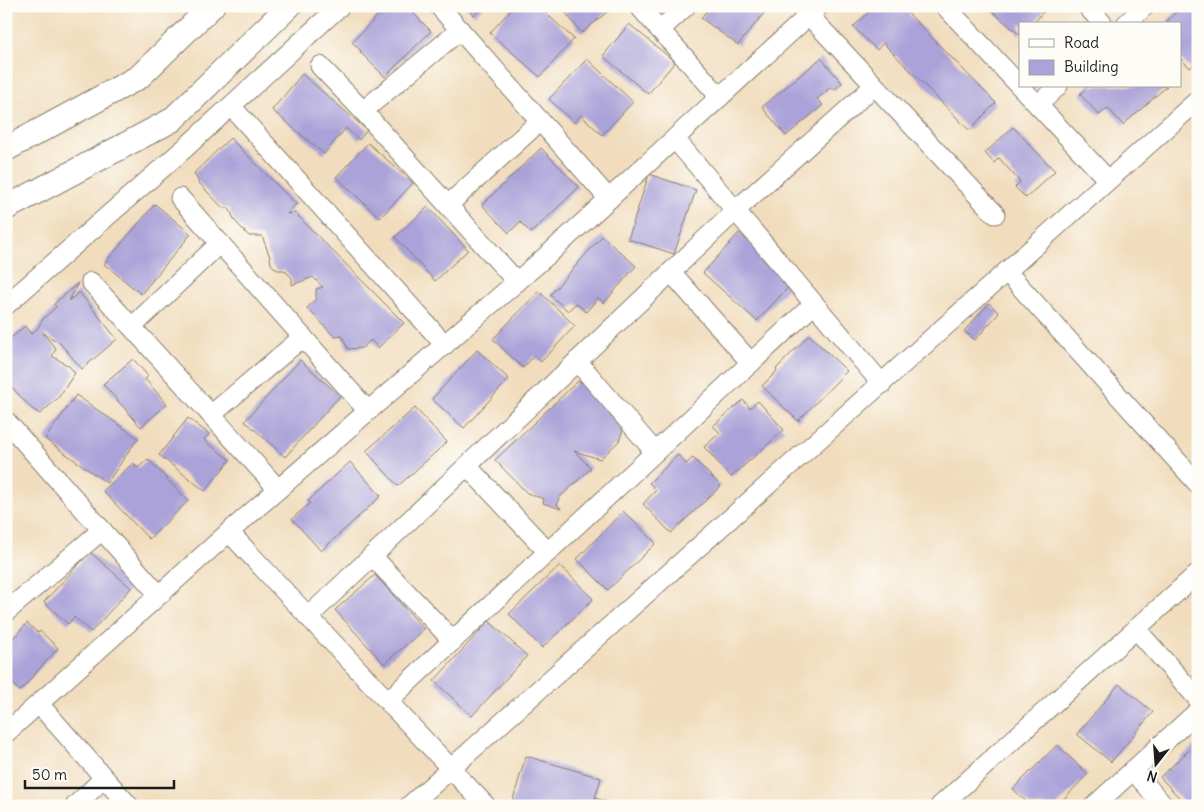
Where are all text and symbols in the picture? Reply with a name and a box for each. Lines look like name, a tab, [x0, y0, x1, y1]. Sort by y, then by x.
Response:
legend	[1019, 22, 1182, 88]
text: Road	[1064, 33, 1099, 52]
text: Building	[1064, 57, 1119, 76]
north arrow	[1132, 740, 1182, 790]
scale bar	[25, 757, 174, 789]
text: 50 m	[32, 765, 67, 784]
text: N	[1145, 766, 1159, 786]

